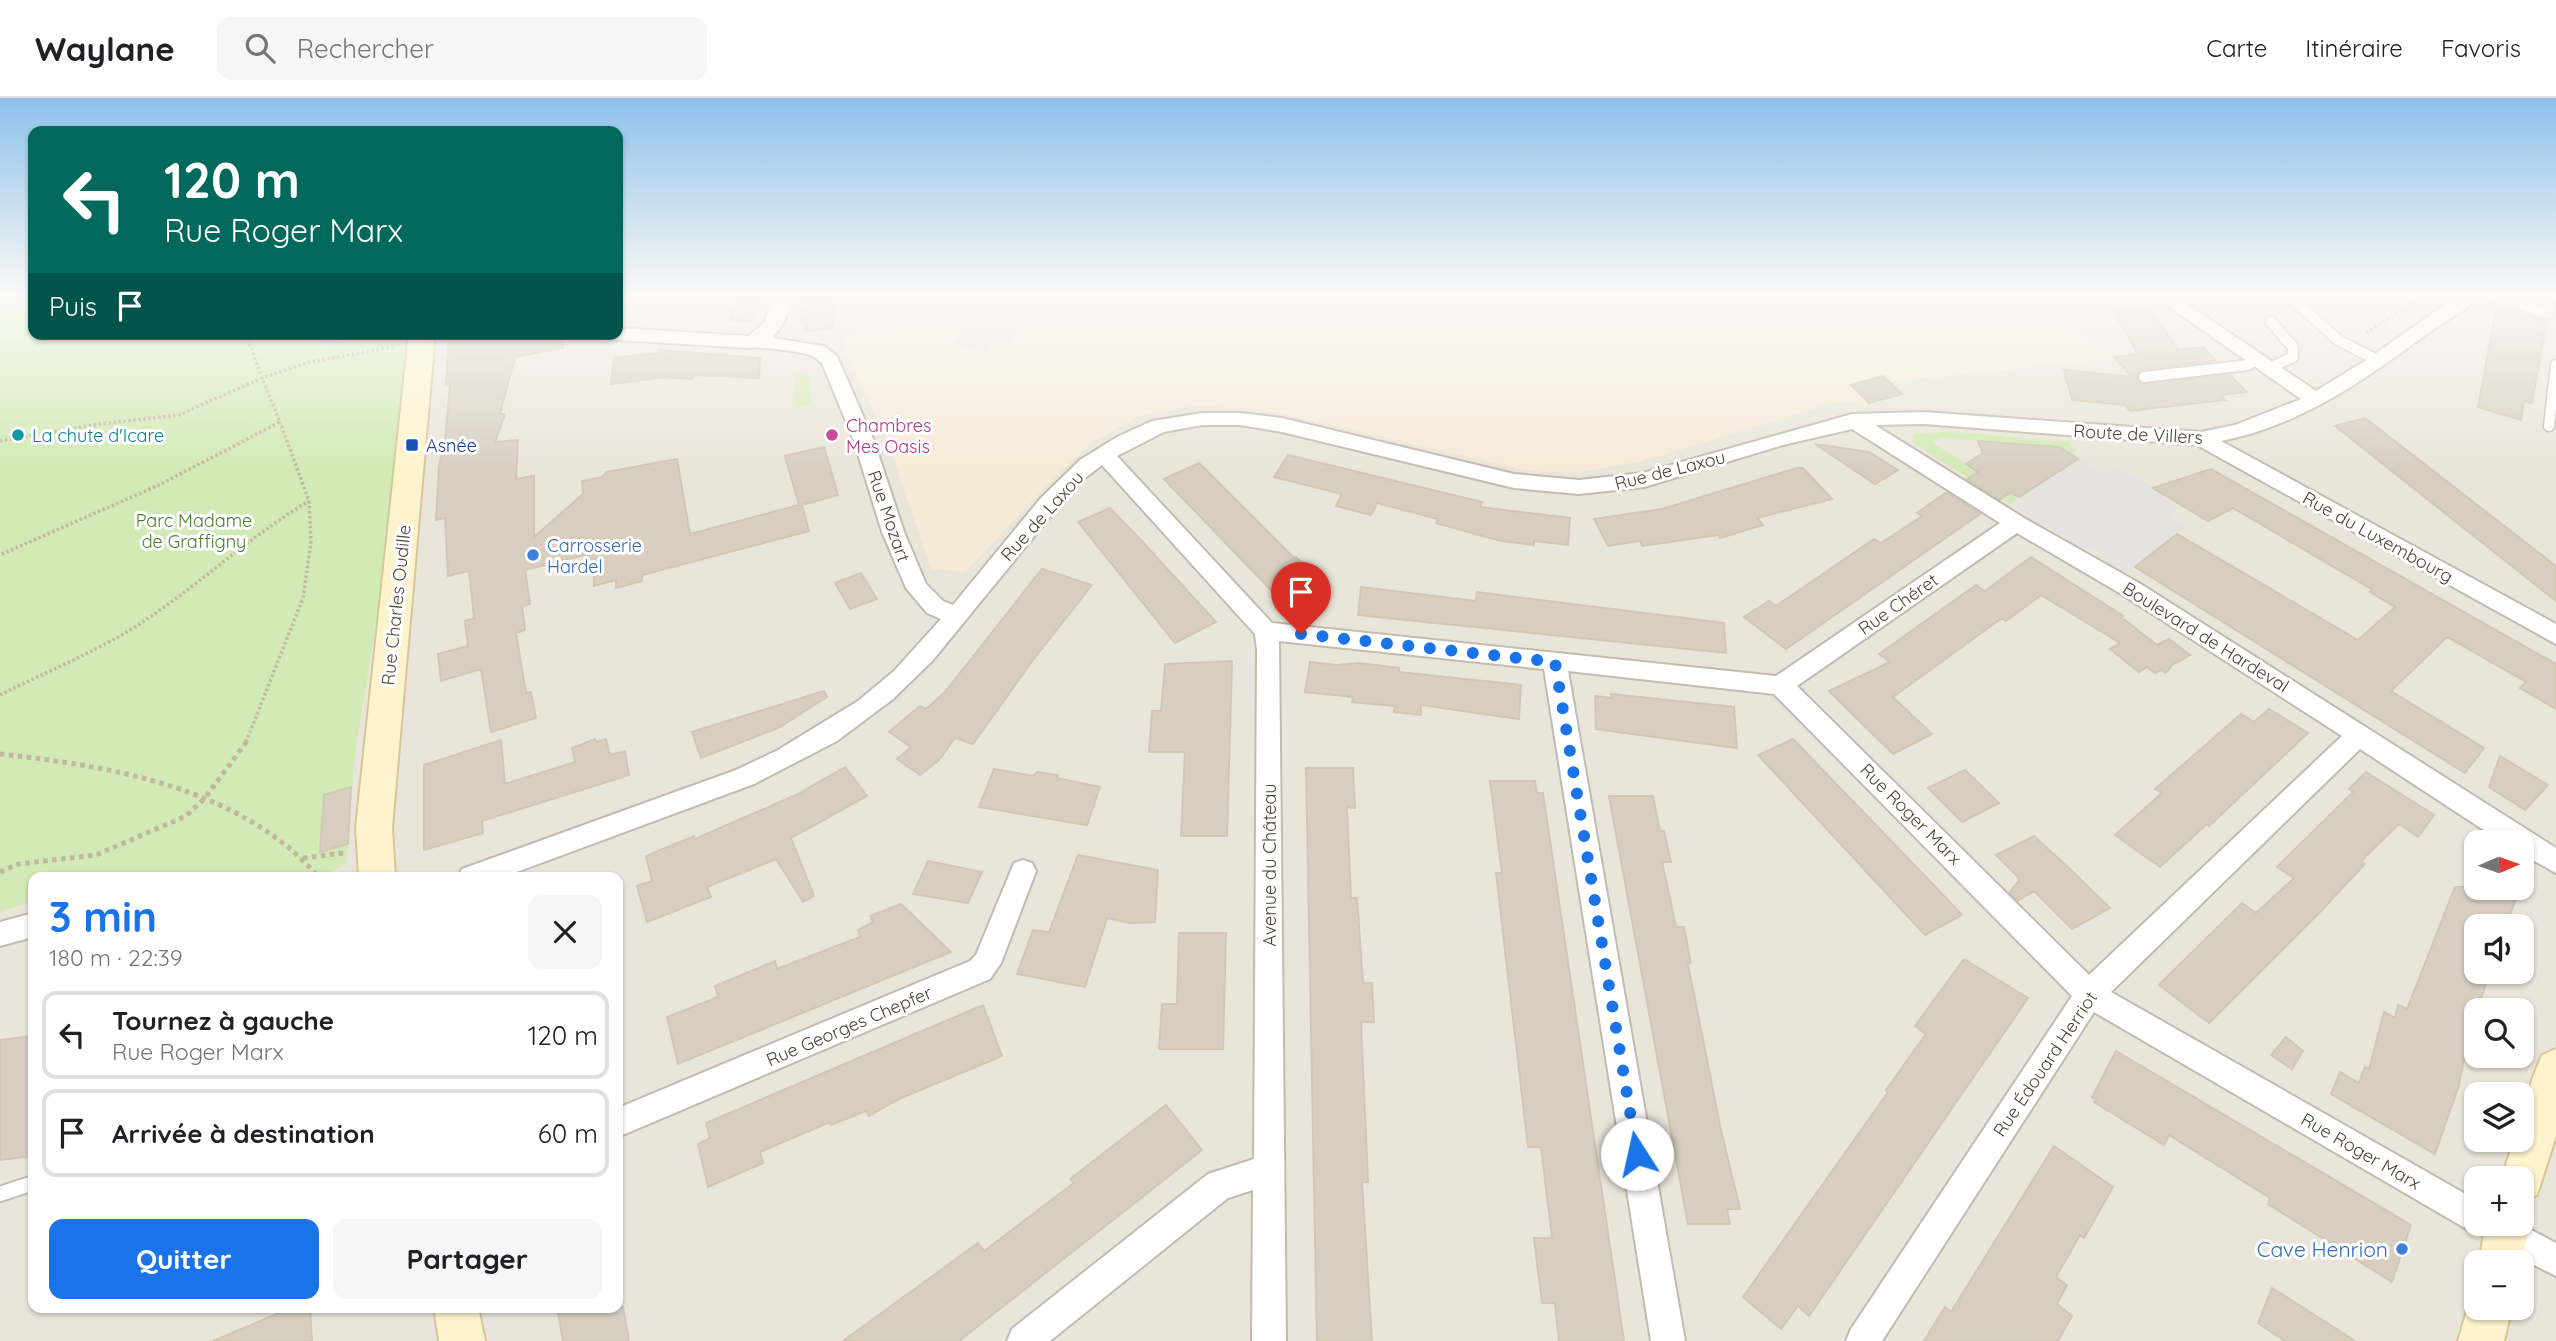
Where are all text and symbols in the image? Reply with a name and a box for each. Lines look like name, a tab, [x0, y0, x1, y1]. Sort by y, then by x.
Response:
search box	[217, 17, 707, 80]
text: Waylane	[35, 28, 175, 69]
icon: search	[241, 29, 279, 67]
text: Rechercher	[297, 32, 434, 65]
text: Carte	[2206, 33, 2267, 63]
text: Itinéraire	[2305, 33, 2403, 63]
text: Favoris	[2441, 33, 2521, 63]
text: 120 m	[164, 149, 300, 210]
icon: left	[49, 154, 140, 245]
text: Rue Roger Marx	[164, 210, 403, 250]
icon: arrive	[111, 287, 149, 325]
text: Puis	[49, 290, 97, 323]
place label: Chambres Mes Oasis	[846, 414, 931, 458]
street label: Route de Villers	[2073, 419, 2203, 449]
place label: La chute d'Icare	[32, 424, 164, 447]
marker: La chute d'Icare	[10, 427, 26, 443]
marker: Chambres Mes Oasis	[824, 427, 840, 443]
place label: Asnée	[426, 434, 477, 457]
marker: Asnée	[404, 437, 420, 453]
street label: Rue de Laxou	[1612, 445, 1728, 495]
street label: Rue de Laxou	[996, 466, 1088, 566]
street label: Rue Mozart	[863, 467, 915, 565]
street label: Rue du Luxembourg	[2299, 486, 2457, 588]
park label: Parc Madame de Graffigny	[136, 509, 252, 553]
street label: Rue Charles Oudille	[376, 523, 416, 687]
place label: Carrosserie Hardel	[547, 534, 642, 578]
marker: Carrosserie Hardel	[525, 547, 541, 563]
pin	[1271, 562, 1331, 634]
street label: Rue Chéret	[1854, 568, 1942, 640]
icon: arrive	[1282, 573, 1320, 611]
street label: Boulevard de Hardeval	[2119, 576, 2293, 698]
street label: Rue Roger Marx	[1855, 758, 1967, 870]
street label: Avenue du Château	[1258, 784, 1281, 946]
north arrow	[2464, 830, 2534, 900]
map controls	[2464, 830, 2534, 1320]
text: 3 min	[49, 890, 157, 943]
button: close	[528, 895, 602, 969]
button: sound	[2464, 914, 2534, 984]
text: 180 m · 22:39	[49, 943, 183, 972]
street label: Rue Georges Chepfer	[763, 981, 935, 1071]
street label: Rue Édouard Herriot	[1988, 987, 2102, 1141]
button: search	[2464, 998, 2534, 1068]
text: Tournez à gauche	[112, 1004, 334, 1037]
icon: left	[53, 1016, 91, 1054]
text: 120 m	[528, 1019, 598, 1052]
text: Rue Roger Marx	[112, 1037, 284, 1066]
button: layers	[2464, 1082, 2534, 1152]
street label: Rue Roger Marx	[2297, 1107, 2425, 1195]
icon: arrive	[53, 1114, 91, 1152]
text: Arrivée à destination	[112, 1117, 375, 1150]
text: 60 m	[538, 1117, 598, 1150]
position arrow	[1600, 1117, 1674, 1191]
button: +	[2464, 1166, 2534, 1236]
button: Quitter	[49, 1219, 319, 1299]
button: Partager	[333, 1219, 602, 1299]
place label: Cave Henrion	[2257, 1236, 2388, 1262]
marker: Cave Henrion	[2394, 1241, 2410, 1257]
button: −	[2464, 1250, 2534, 1320]

